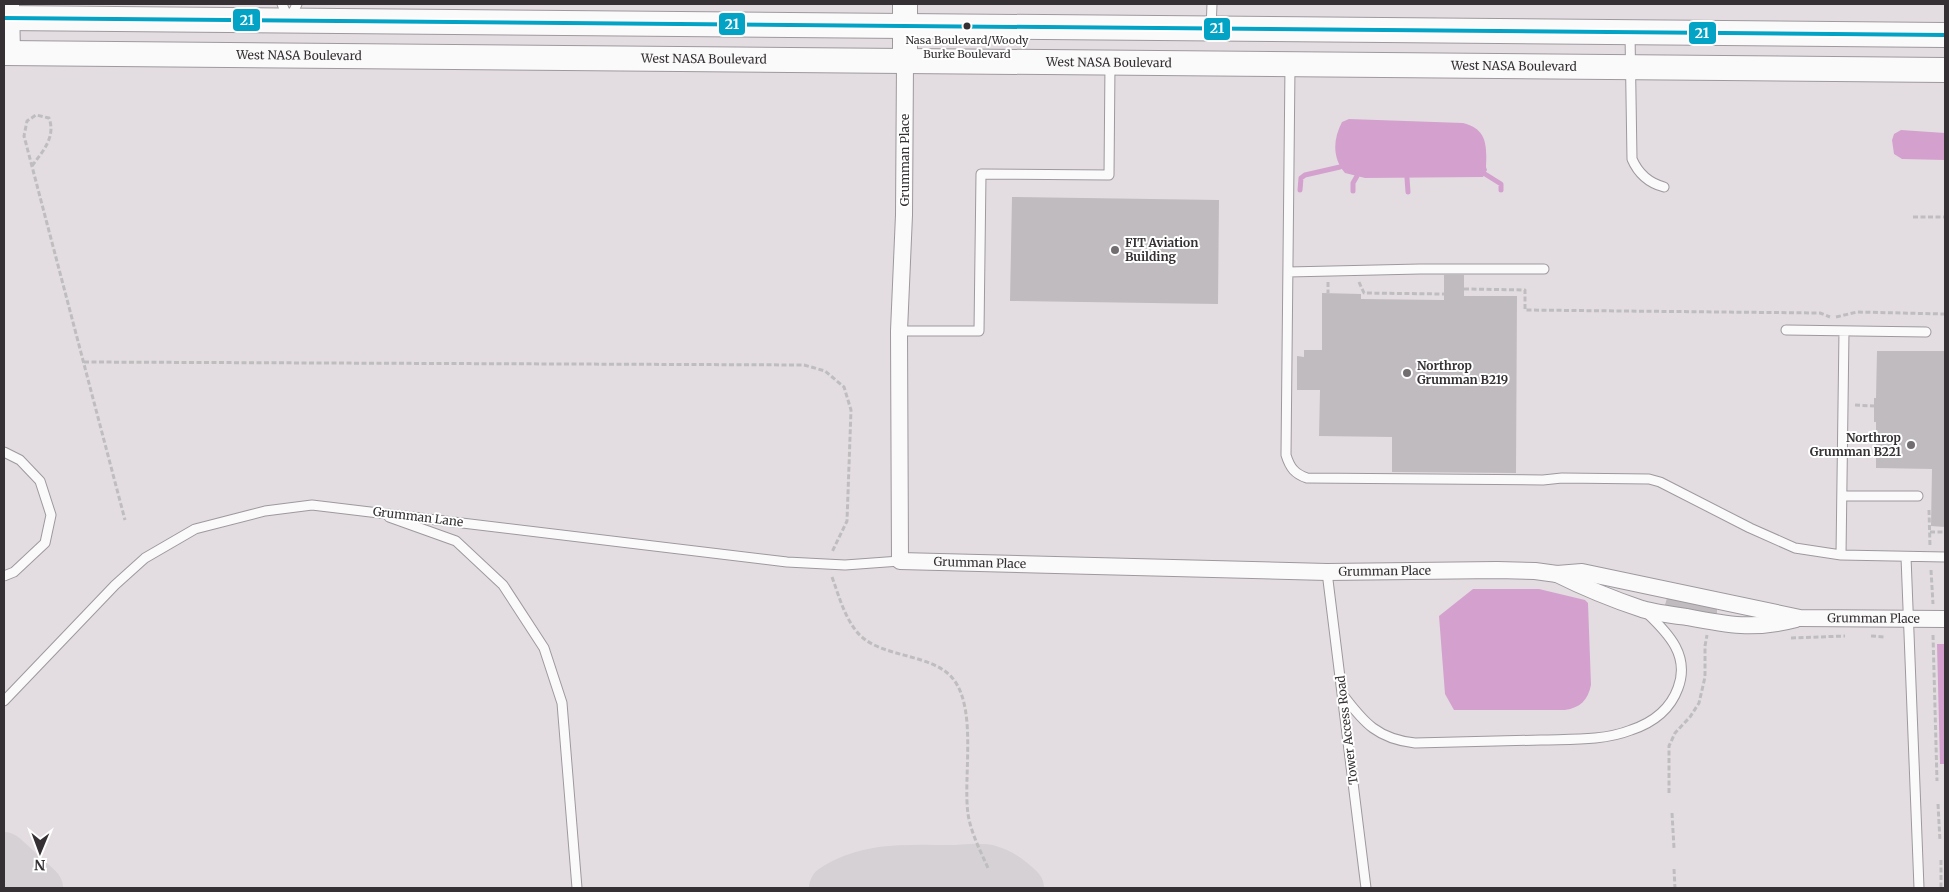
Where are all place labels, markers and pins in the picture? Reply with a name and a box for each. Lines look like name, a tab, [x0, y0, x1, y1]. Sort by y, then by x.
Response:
marker: Nasa Boulevard/Woody Burke Boulevard	[962, 21, 972, 31]
place label: Nasa Boulevard/Woody Burke Boulevard	[906, 33, 1029, 61]
place label: FIT Aviation Building	[1125, 235, 1198, 264]
marker: FIT Aviation Building	[1109, 244, 1121, 256]
place label: Northrop Grumman B219	[1417, 358, 1508, 387]
marker: Northrop Grumman B219	[1401, 367, 1413, 379]
place label: Northrop Grumman B221	[1810, 430, 1901, 459]
marker: Northrop Grumman B221	[1905, 439, 1917, 451]

